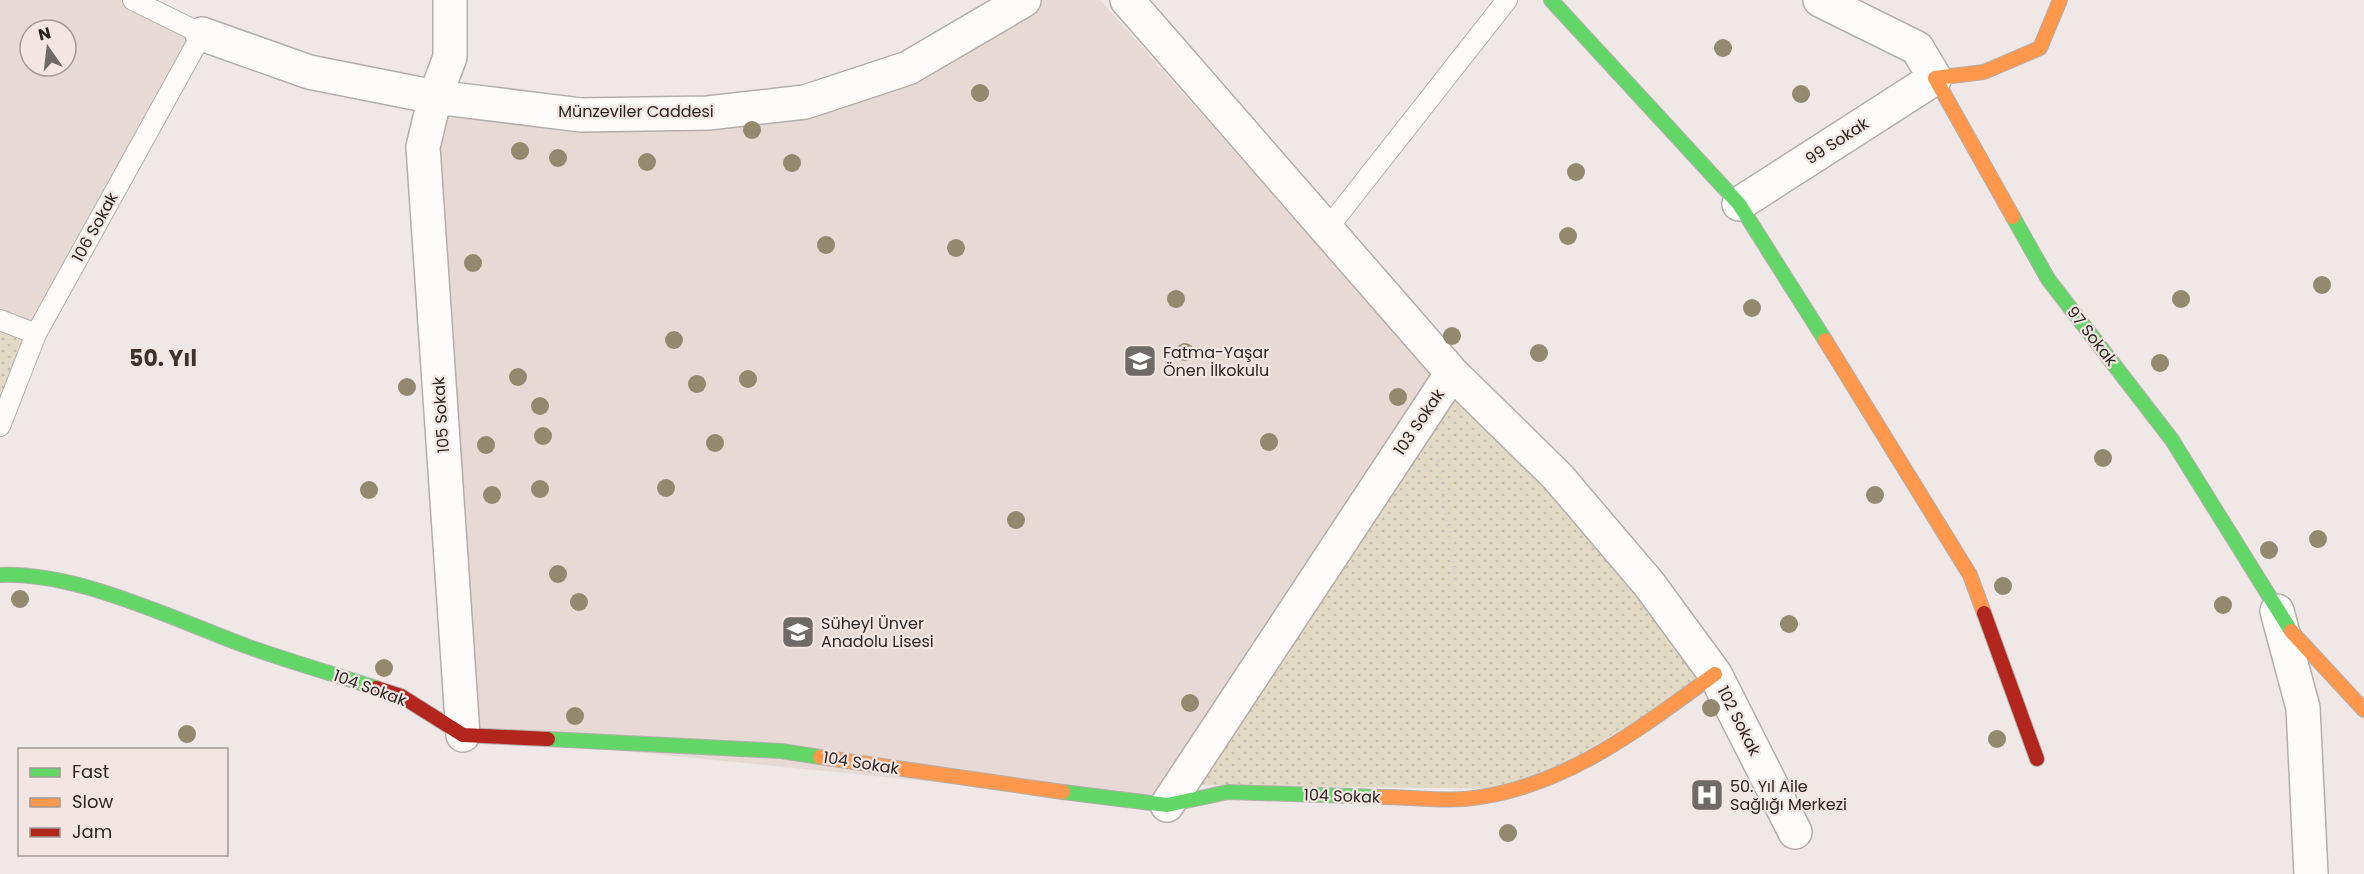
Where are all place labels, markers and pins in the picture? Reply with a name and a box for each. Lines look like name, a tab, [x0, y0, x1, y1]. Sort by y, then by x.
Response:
place label: Fatma-Yaşar Önen İlkokulu	[1163, 341, 1269, 382]
school or university icon: Fatma-Yaşar Önen İlkokulu	[1122, 343, 1158, 379]
place label: Süheyl Ünver Anadolu Lisesi	[821, 612, 934, 653]
school or university icon: Süheyl Ünver Anadolu Lisesi	[780, 614, 816, 650]
place label: 50. Yıl Aile Sağlığı Merkezi	[1730, 775, 1847, 816]
hospital icon: 50. Yıl Aile Sağlığı Merkezi	[1689, 777, 1725, 813]

